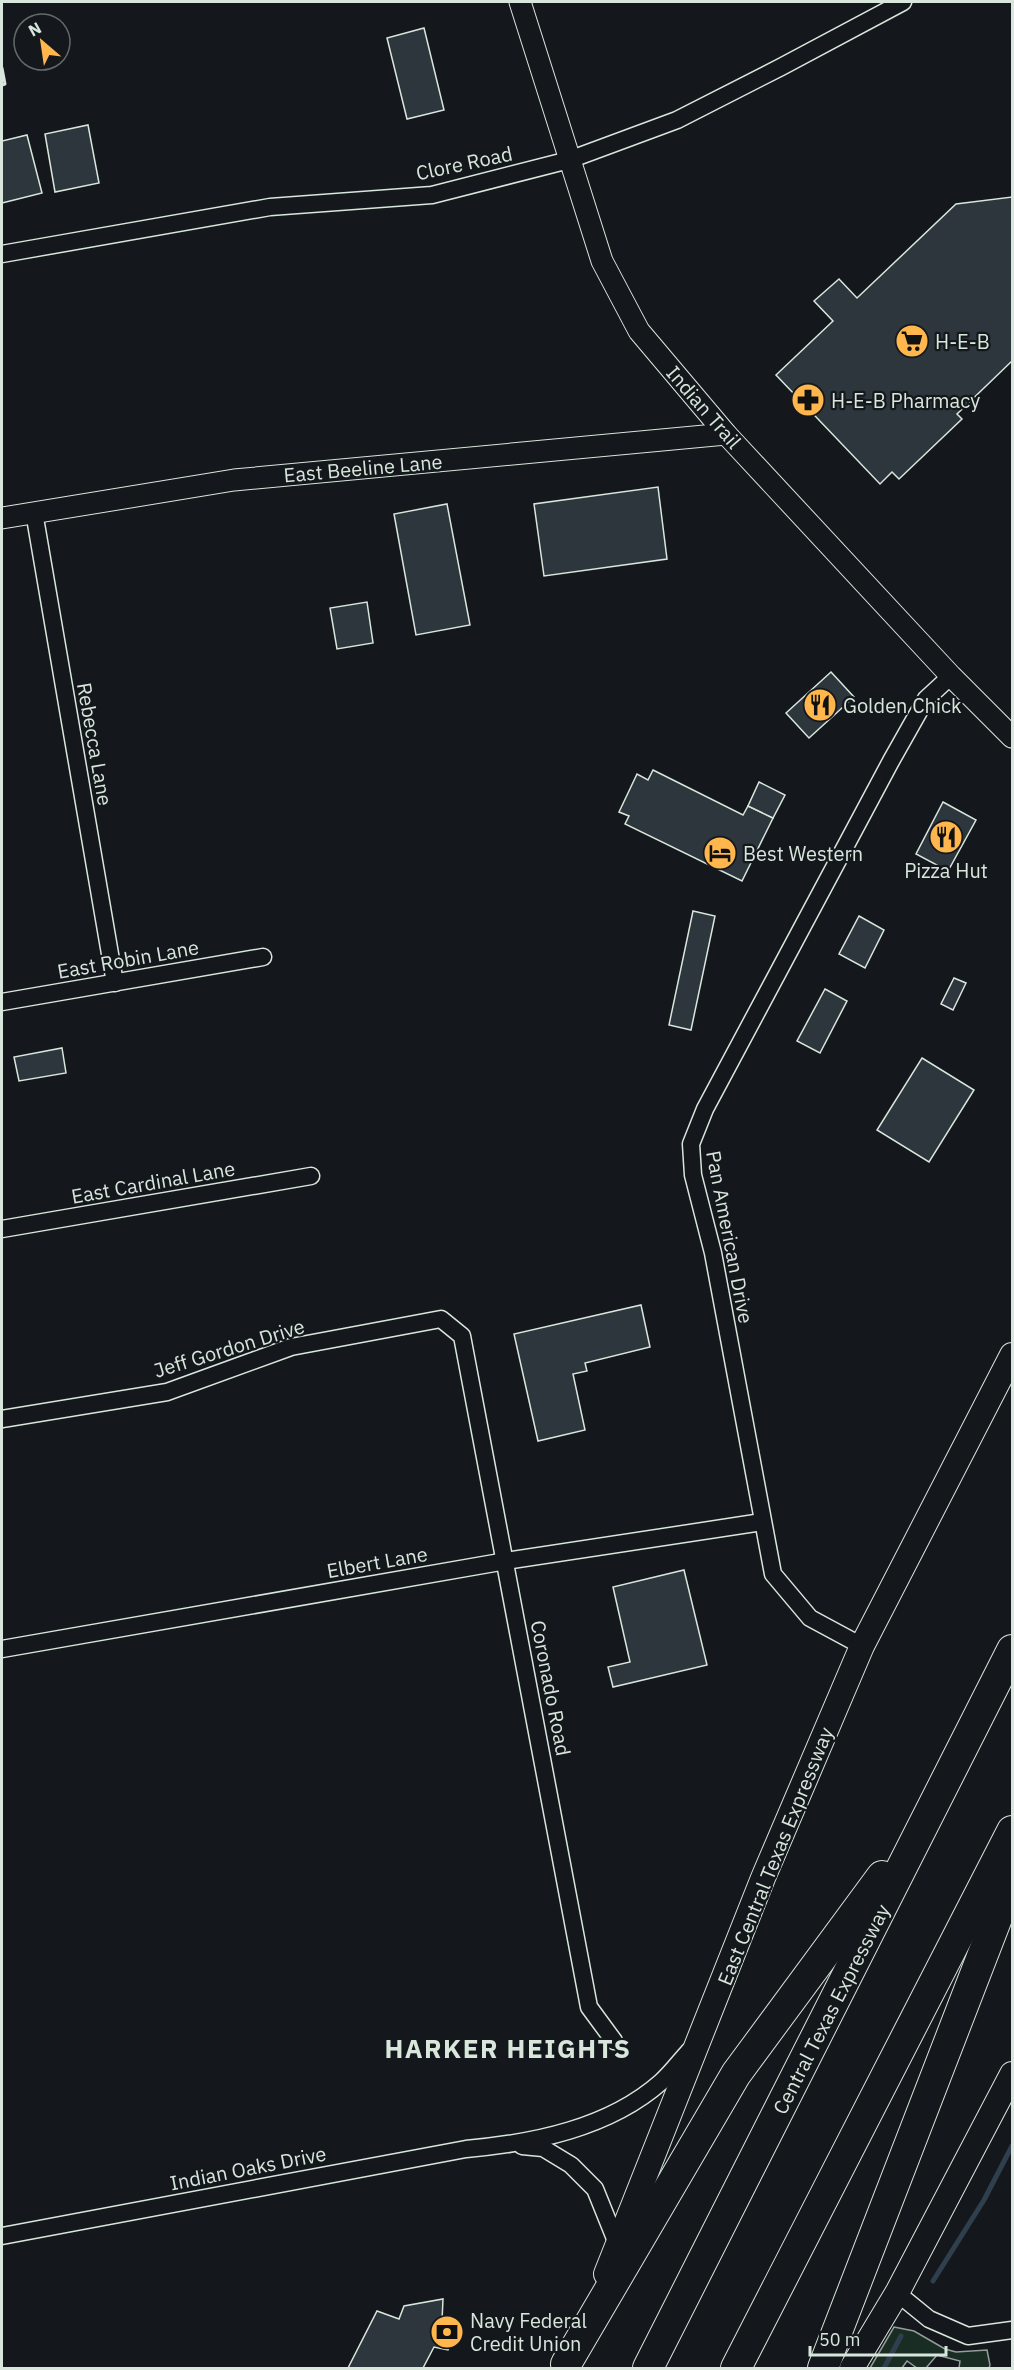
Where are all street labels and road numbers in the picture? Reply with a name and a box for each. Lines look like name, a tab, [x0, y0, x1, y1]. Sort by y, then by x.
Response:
street label: Clore Road	[413, 140, 515, 186]
street label: Indian Trail	[660, 360, 748, 454]
street label: East Beeline Lane	[283, 448, 443, 488]
street label: Rebecca Lane	[71, 680, 119, 808]
street label: East Robin Lane	[55, 933, 201, 985]
street label: Pan American Drive	[700, 1148, 760, 1326]
street label: East Cardinal Lane	[69, 1154, 237, 1210]
street label: Jeff Gordon Drive	[150, 1312, 308, 1384]
street label: Elbert Lane	[324, 1540, 430, 1584]
street label: Coronado Road	[525, 1618, 577, 1758]
street label: East Central Texas Expressway	[711, 1723, 839, 1989]
street label: Central Texas Expressway	[766, 1899, 896, 2119]
street label: Indian Oaks Drive	[167, 2140, 329, 2196]

